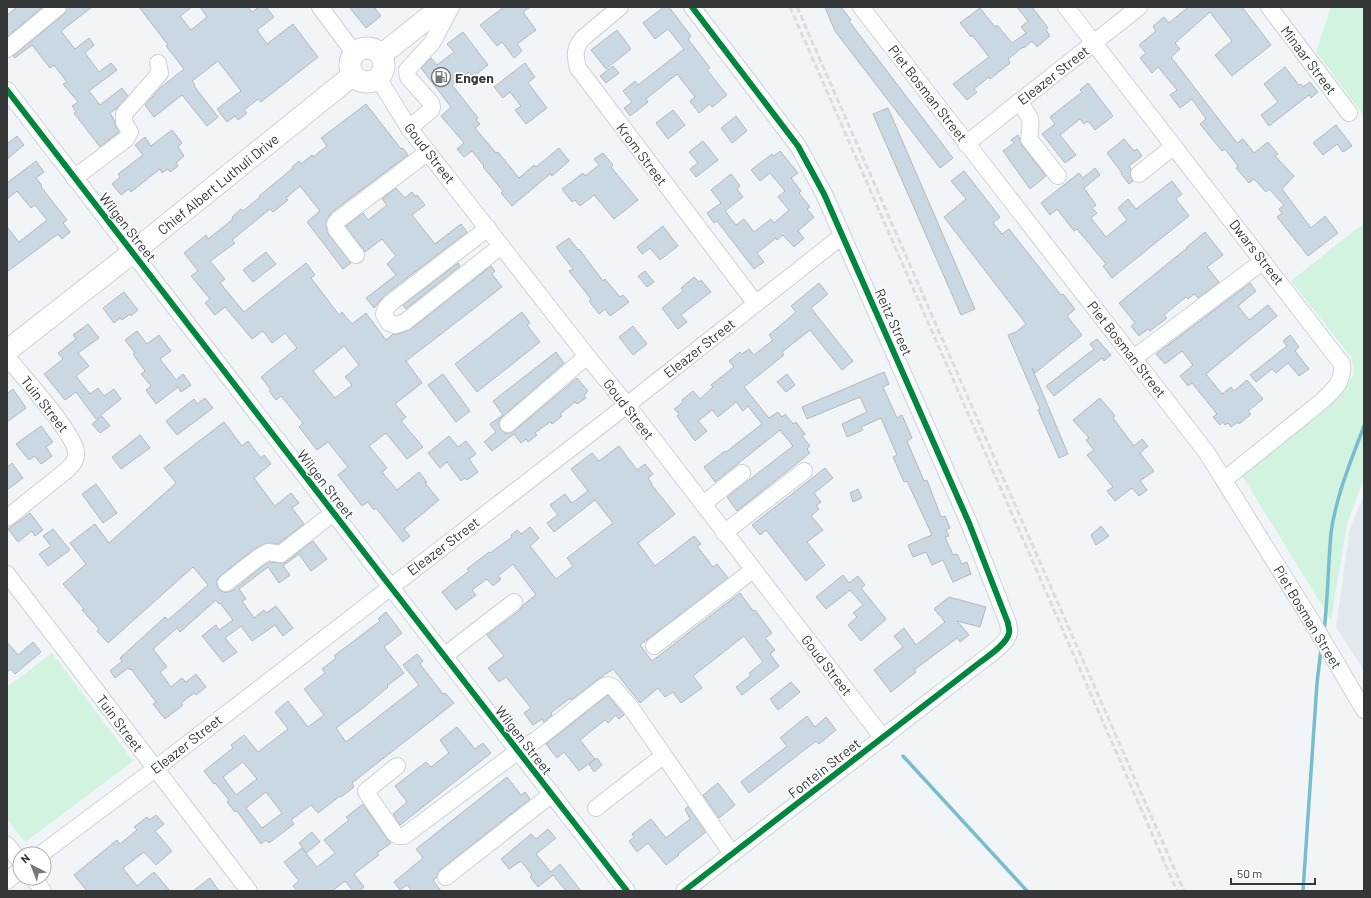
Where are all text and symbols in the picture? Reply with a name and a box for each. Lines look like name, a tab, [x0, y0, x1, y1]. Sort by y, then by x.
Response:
street label: Minaar Street	[1278, 22, 1340, 98]
street label: Piet Bosman Street	[885, 41, 971, 145]
street label: Eleazer Street	[1014, 42, 1092, 108]
fuel station icon: Engen	[430, 66, 452, 88]
place label: Engen	[455, 69, 494, 86]
street label: Goud Street	[401, 119, 459, 187]
street label: Krom Street	[613, 119, 671, 189]
street label: Chief Albert Luthuli Drive	[154, 130, 282, 238]
street label: Wilgen Street	[96, 189, 160, 265]
street label: Dwars Street	[1226, 216, 1288, 288]
street label: Reitz Street	[872, 286, 916, 358]
street label: Piet Bosman Street	[1084, 297, 1170, 401]
street label: Eleazer Street	[660, 315, 738, 381]
street label: Tuin Street	[18, 372, 72, 436]
street label: Goud Street	[600, 375, 658, 443]
street label: Wilgen Street	[294, 446, 358, 522]
street label: Eleazer Street	[404, 513, 482, 579]
street label: Piet Bosman Street	[1270, 562, 1346, 672]
street label: Goud Street	[798, 631, 856, 699]
street label: Tuin Street	[93, 691, 147, 755]
street label: Wilgen Street	[492, 702, 556, 778]
street label: Eleazer Street	[147, 711, 225, 777]
street label: Fontein Street	[784, 735, 864, 801]
north arrow	[12, 846, 52, 886]
text: N	[18, 851, 32, 865]
scale bar	[1231, 860, 1315, 886]
text: 50 m	[1237, 866, 1262, 880]

